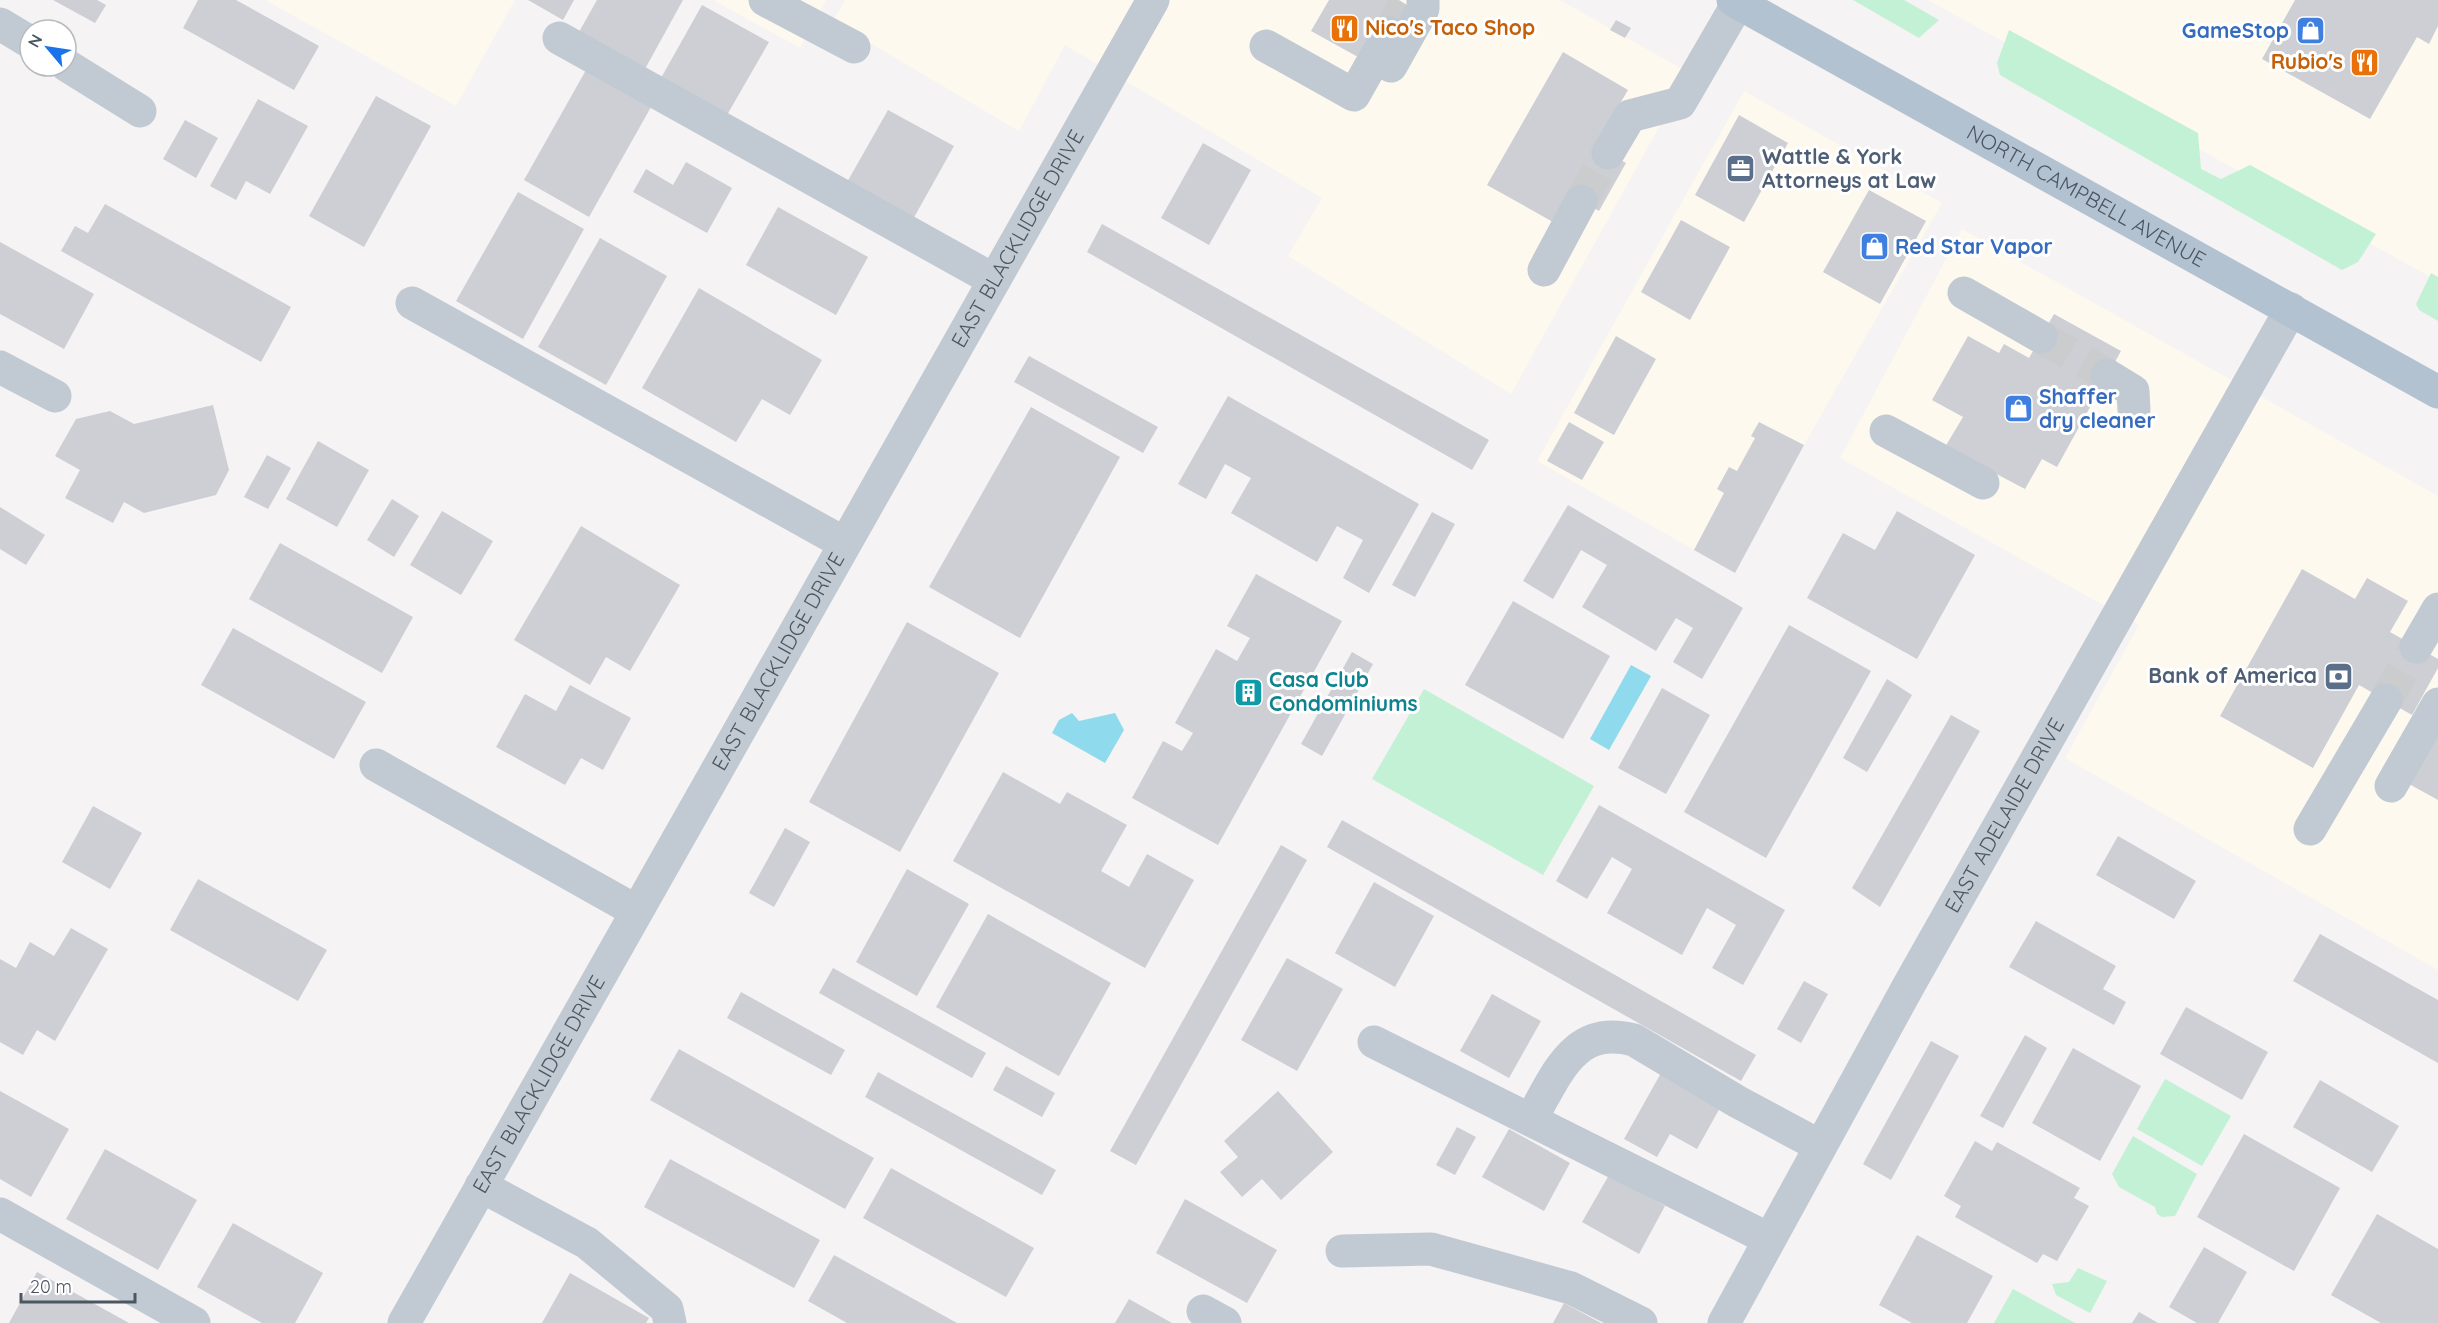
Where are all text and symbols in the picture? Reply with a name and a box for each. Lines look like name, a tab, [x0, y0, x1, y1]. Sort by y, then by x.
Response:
restaurant icon: Nico's Taco Shop	[1328, 12, 1360, 44]
place label: Nico's Taco Shop	[1365, 14, 1535, 40]
shop icon: GameStop	[2294, 15, 2326, 47]
place label: GameStop	[2182, 17, 2289, 43]
north arrow	[18, 18, 78, 78]
text: N	[23, 31, 46, 51]
restaurant icon: Rubio's	[2348, 46, 2380, 78]
place label: Rubio's	[2271, 48, 2343, 74]
street label: NORTH CAMPBELL AVENUE	[1963, 119, 2211, 272]
street label: EAST BLACKLIDGE DRIVE	[945, 125, 1089, 352]
place label: Wattle & York Attorneys at Law	[1762, 143, 1936, 193]
office icon: Wattle & York Attorneys at Law	[1725, 153, 1757, 185]
shop icon: Red Star Vapor	[1858, 231, 1890, 263]
place label: Red Star Vapor	[1895, 233, 2053, 259]
place label: Shaffer dry cleaner	[2039, 383, 2156, 433]
shop icon: Shaffer dry cleaner	[2002, 393, 2034, 425]
street label: EAST BLACKLIDGE DRIVE	[706, 548, 850, 775]
bank icon: Bank of America	[2322, 660, 2354, 692]
place label: Bank of America	[2148, 662, 2317, 688]
place label: Casa Club Condominiums	[1269, 666, 1418, 716]
building icon: Casa Club Condominiums	[1232, 676, 1264, 708]
street label: EAST ADELAIDE DRIVE	[1939, 713, 2069, 917]
street label: EAST BLACKLIDGE DRIVE	[466, 971, 610, 1198]
scale bar	[21, 1266, 135, 1304]
text: 20 m	[30, 1275, 72, 1298]

